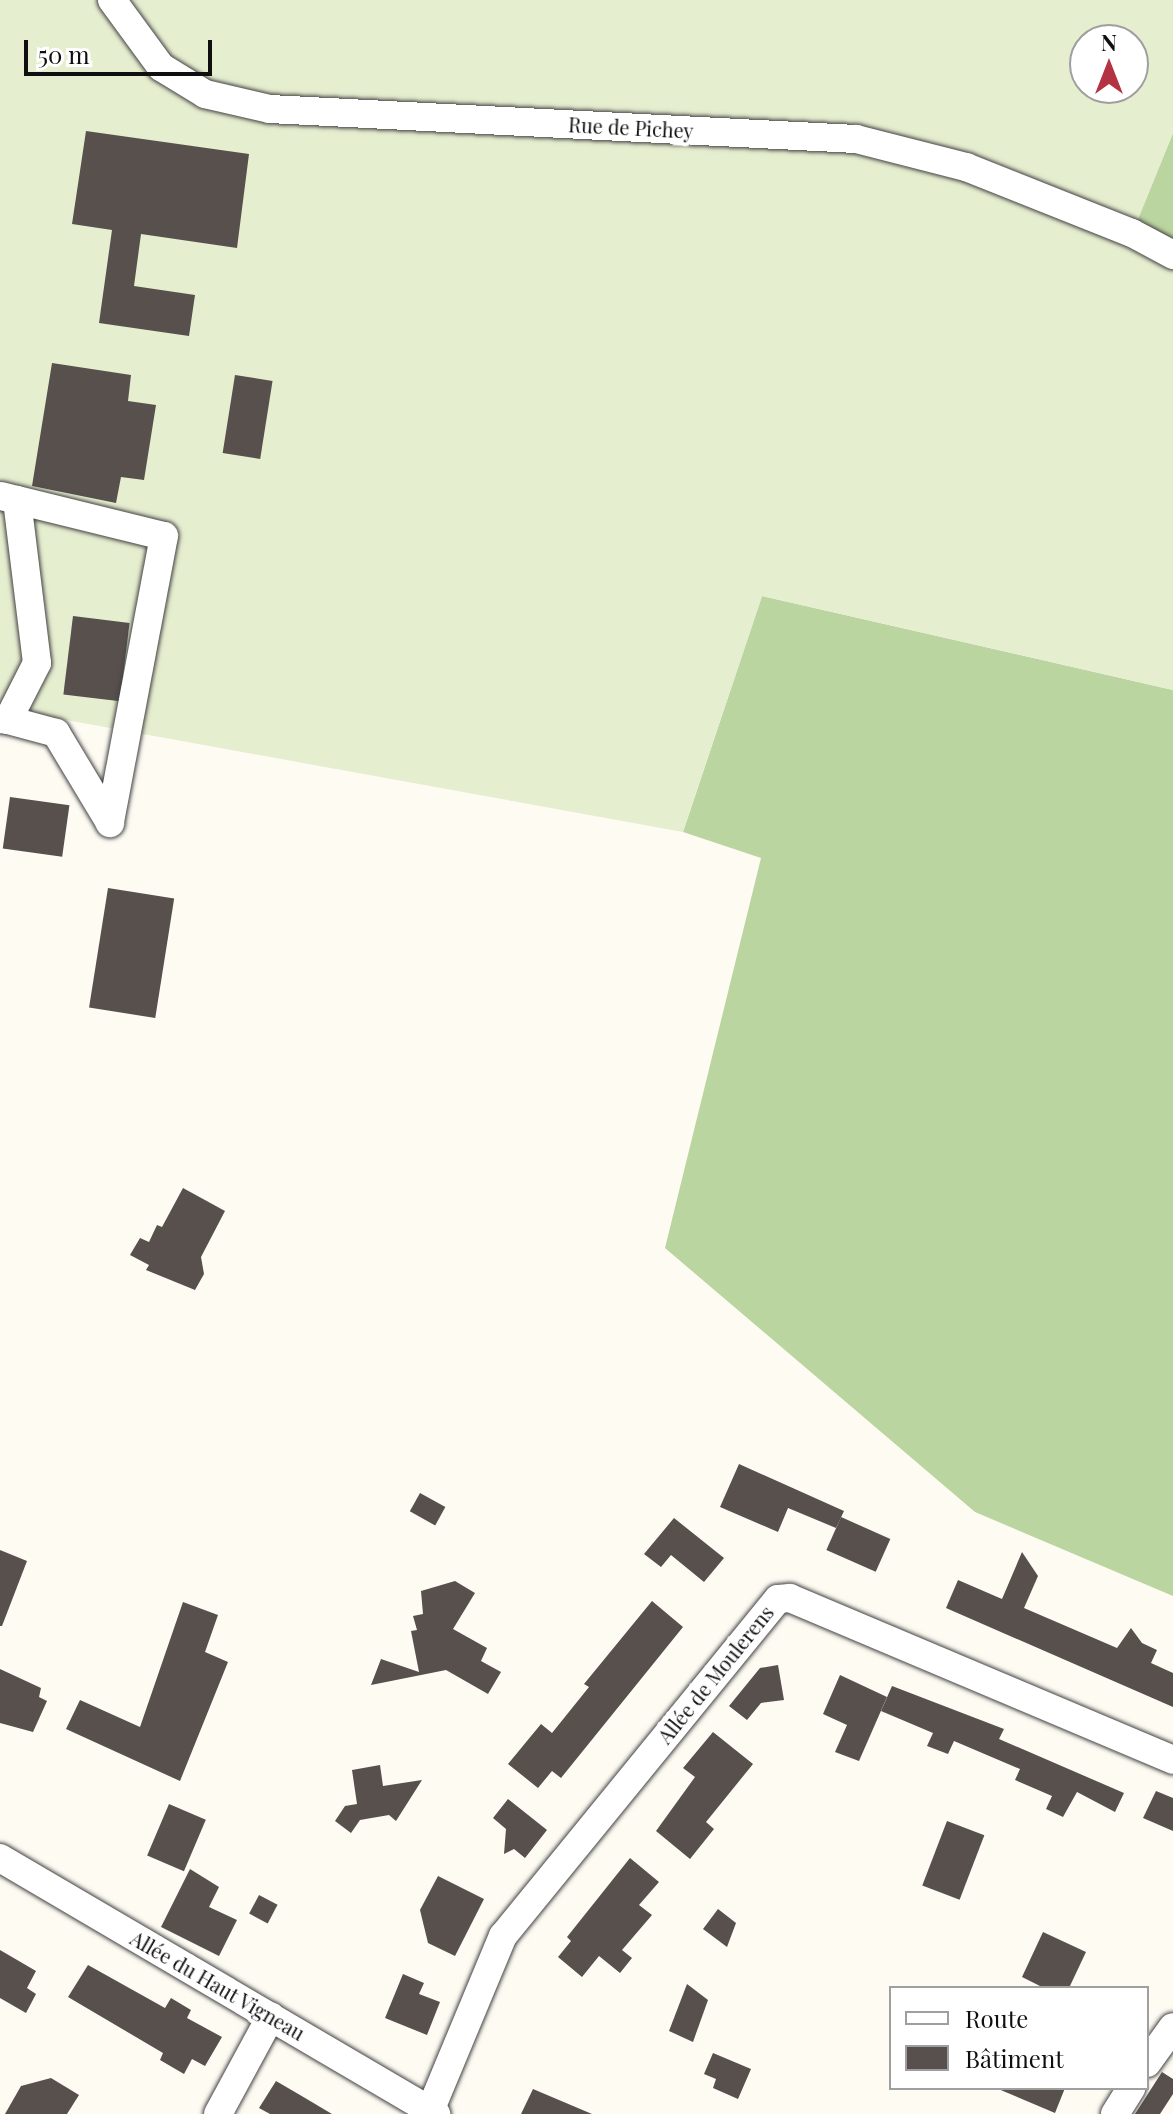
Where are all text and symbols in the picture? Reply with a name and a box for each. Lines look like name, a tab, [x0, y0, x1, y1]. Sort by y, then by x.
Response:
scale bar	[28, 24, 216, 74]
north arrow	[1069, 24, 1149, 104]
text: N	[1101, 27, 1117, 57]
text: 50 m	[38, 38, 90, 70]
street label: Rue de Pichey	[568, 112, 694, 142]
street label: Allée de Moulerens	[652, 1600, 778, 1748]
street label: Allée du Haut Vigneau	[126, 1925, 310, 2045]
legend	[889, 1986, 1149, 2090]
text: Route	[965, 2002, 1028, 2034]
text: Bâtiment	[965, 2042, 1064, 2074]

